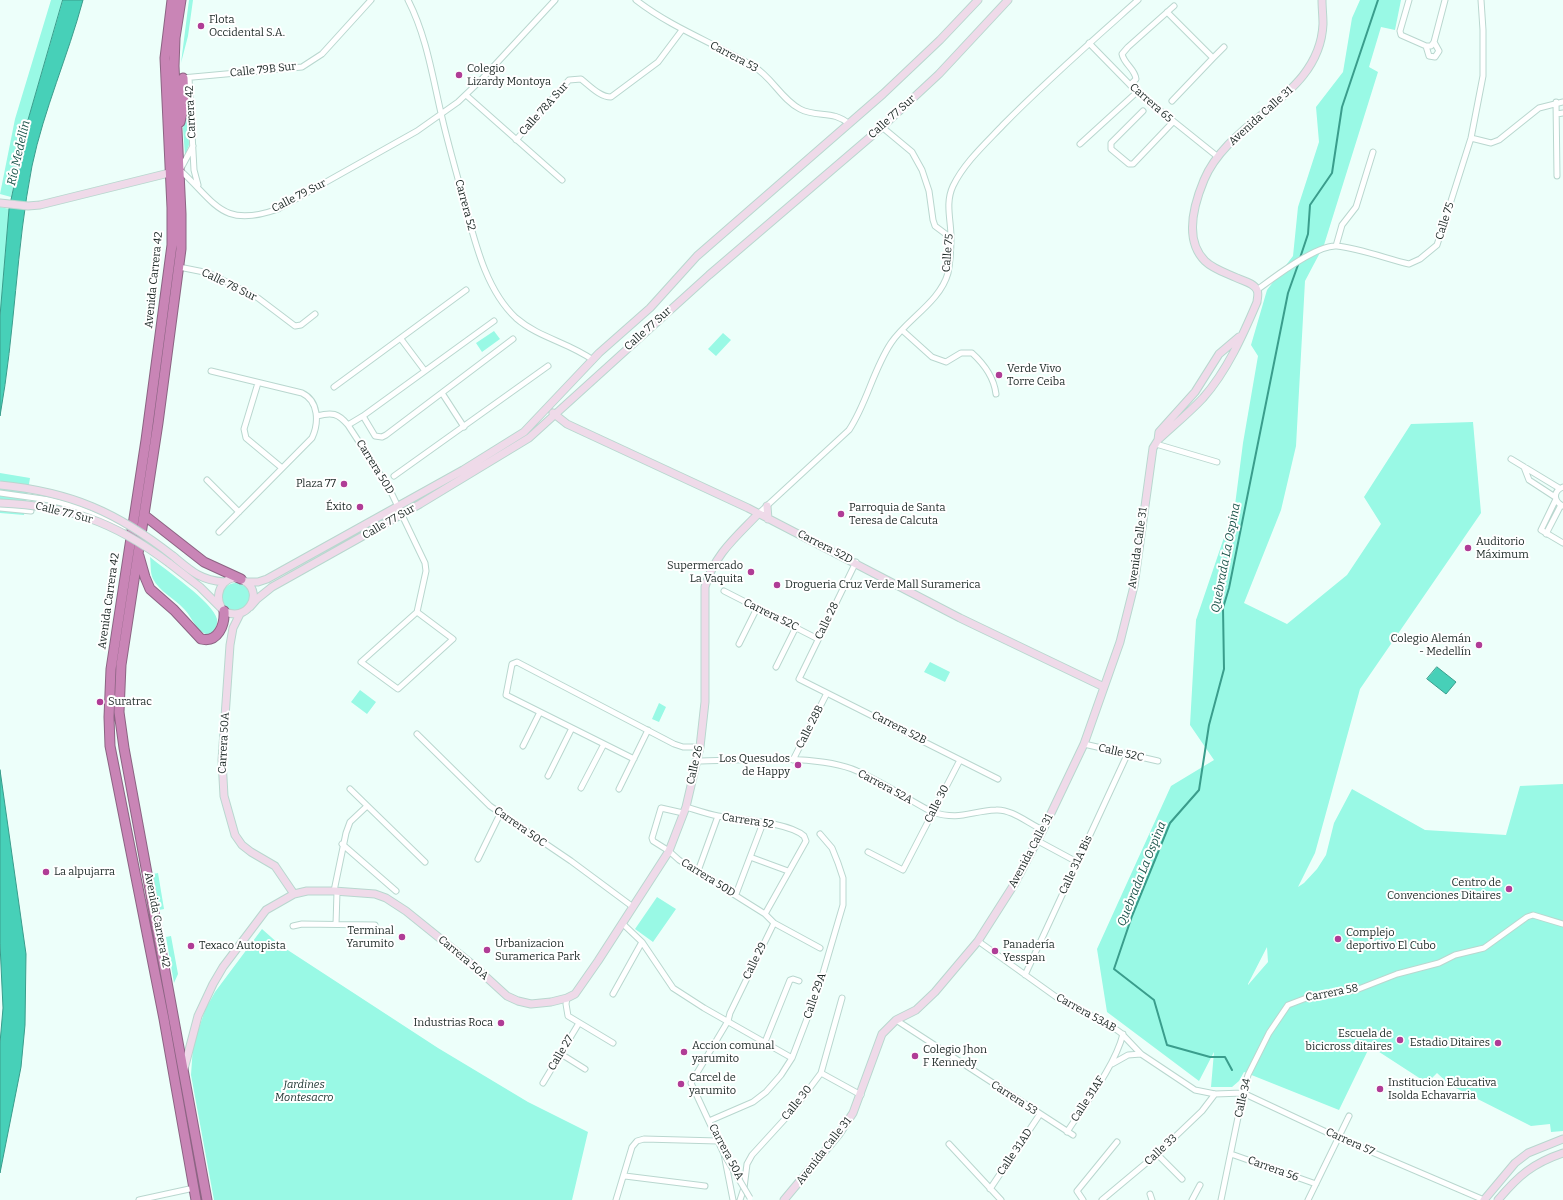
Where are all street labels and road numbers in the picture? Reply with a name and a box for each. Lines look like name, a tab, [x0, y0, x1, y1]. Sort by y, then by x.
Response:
street label: Carrera 53	[708, 39, 760, 75]
street label: Calle 79B Sur	[229, 60, 297, 80]
street label: Calle 78A Sur	[517, 80, 571, 138]
street label: Carrera 65	[1127, 81, 1175, 125]
street label: Avenida Calle 31	[1226, 84, 1296, 148]
street label: Carrera 42	[183, 85, 199, 139]
street label: Calle 77 Sur	[866, 92, 918, 142]
street label: Calle 79 Sur	[269, 177, 329, 215]
street label: Carrera 52	[452, 178, 478, 232]
street label: Calle 75	[1433, 201, 1457, 241]
street label: Avenida Carrera 42	[142, 231, 166, 329]
street label: Calle 75	[940, 233, 956, 273]
street label: Calle 78 Sur	[199, 266, 259, 304]
street label: Calle 77 Sur	[622, 304, 674, 354]
street label: Carrera 50D	[353, 437, 397, 497]
street label: Calle 77 Sur	[34, 499, 94, 527]
street label: Calle 77 Sur	[360, 502, 418, 542]
street label: Avenida Calle 31	[1126, 507, 1150, 589]
street label: Carrera 52D	[795, 527, 855, 567]
street label: Avenida Carrera 42	[96, 552, 122, 650]
street label: Carrera 52C	[741, 596, 801, 634]
street label: Calle 28	[812, 600, 842, 642]
street label: Calle 28B	[793, 703, 827, 751]
street label: Carrera 52B	[869, 709, 929, 747]
street label: Carrera 50A	[216, 712, 232, 774]
street label: Calle 52C	[1097, 741, 1145, 765]
street label: Calle 26	[684, 744, 706, 786]
street label: Carrera 52A	[855, 767, 915, 807]
street label: Calle 30	[922, 783, 952, 825]
street label: Carrera 50C	[491, 804, 549, 850]
street label: Carrera 52	[721, 810, 775, 832]
street label: Avenida Calle 31	[1006, 812, 1056, 890]
street label: Calle 31A Bis	[1057, 833, 1095, 897]
street label: Carrera 50D	[678, 856, 738, 900]
street label: Avenida Carrera 42	[141, 871, 173, 969]
street label: Carrera 50A	[435, 933, 491, 983]
street label: Calle 29	[740, 940, 770, 982]
street label: Calle 29A	[801, 971, 829, 1021]
street label: Carrera 58	[1305, 981, 1359, 1005]
street label: Carrera 53AB	[1054, 991, 1118, 1035]
street label: Calle 27	[545, 1033, 577, 1073]
street label: Calle 31AF	[1068, 1074, 1108, 1124]
street label: Calle 34	[1232, 1077, 1254, 1119]
street label: Carrera 53	[988, 1078, 1040, 1118]
street label: Calle 30	[779, 1083, 815, 1123]
street label: Avenida Calle 31	[794, 1115, 854, 1187]
street label: Carrera 50A	[706, 1122, 746, 1182]
street label: Carrera 57	[1324, 1125, 1376, 1159]
street label: Calle 31AD	[995, 1126, 1035, 1178]
street label: Calle 33	[1142, 1132, 1180, 1168]
street label: Carrera 56	[1246, 1154, 1300, 1184]

